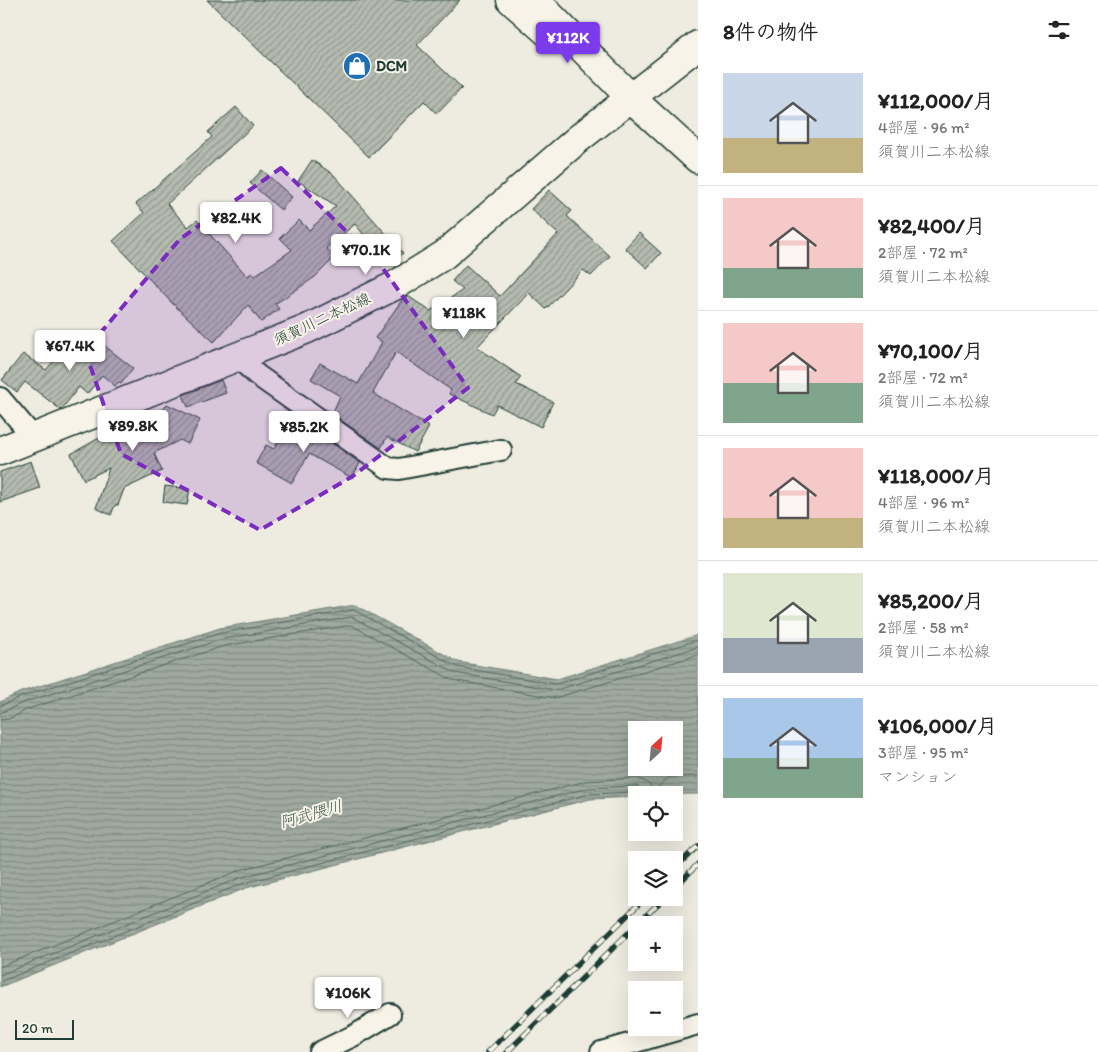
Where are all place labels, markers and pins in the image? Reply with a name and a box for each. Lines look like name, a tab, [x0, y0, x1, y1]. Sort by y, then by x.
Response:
pin: ¥112K	[533, 22, 603, 64]
shop icon: DCM	[342, 51, 372, 81]
place label: DCM	[376, 57, 407, 75]
pin: ¥82.4K	[195, 202, 277, 244]
pin: ¥70.1K	[325, 234, 407, 276]
pin: ¥118K	[429, 296, 499, 339]
pin: ¥67.4K	[29, 330, 111, 372]
pin: ¥89.8K	[92, 410, 174, 452]
pin: ¥85.2K	[263, 410, 345, 453]
pin: ¥106K	[313, 976, 383, 1019]

